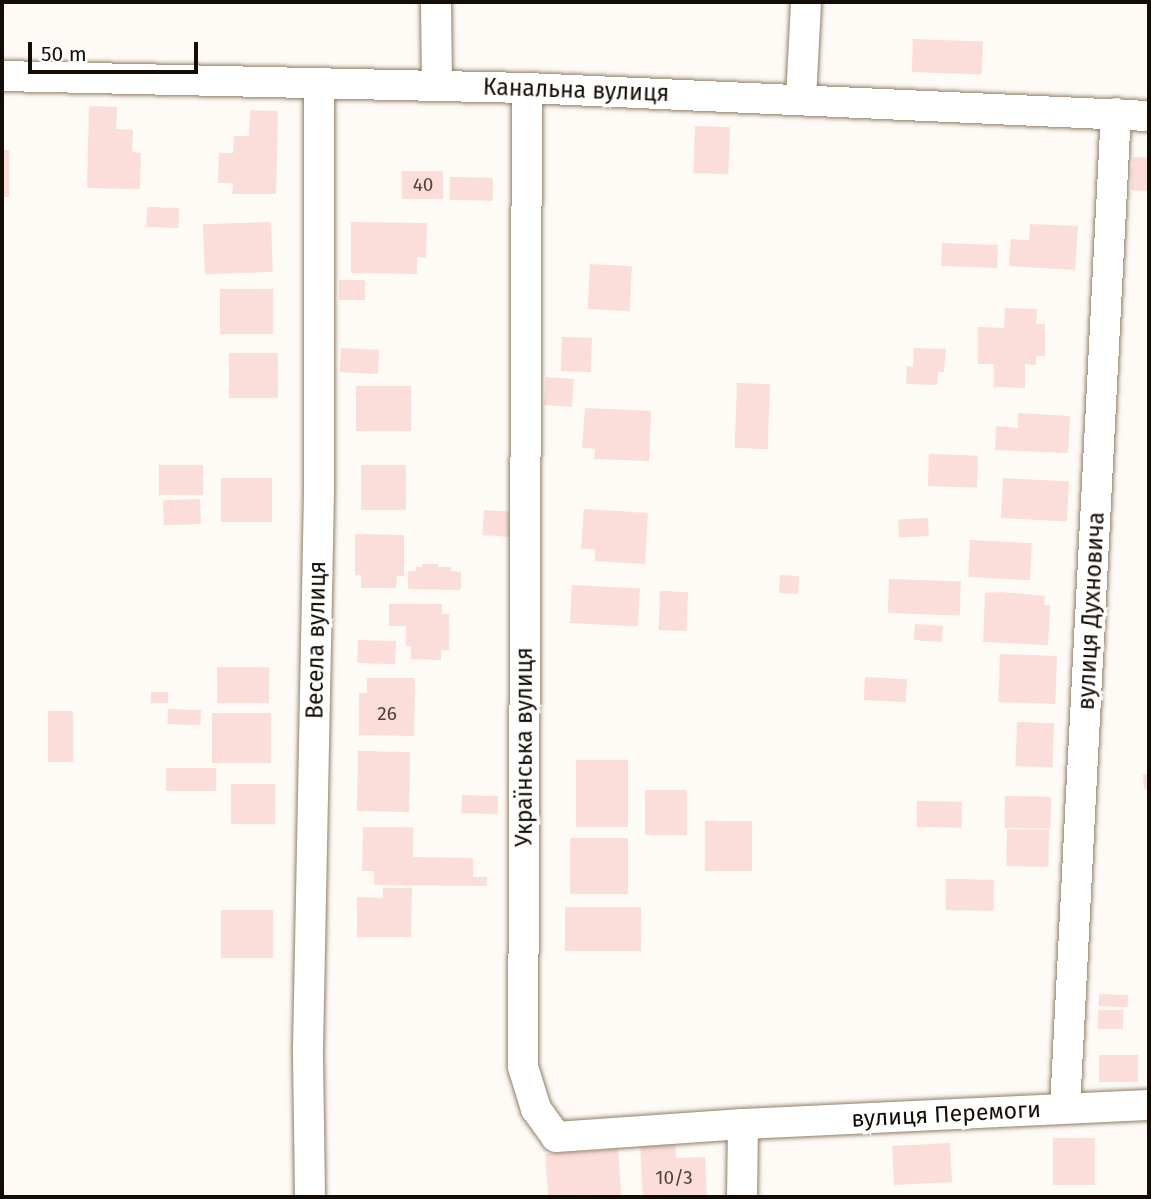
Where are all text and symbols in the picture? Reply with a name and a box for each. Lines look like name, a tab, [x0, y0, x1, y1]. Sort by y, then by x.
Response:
scale bar	[32, 28, 201, 72]
text: 50 m	[41, 41, 87, 67]
street label: Канальна вулиця	[482, 73, 670, 107]
house number: 40	[413, 174, 433, 196]
street label: вулиця Духновича	[1072, 511, 1110, 711]
street label: Весела вулиця	[301, 561, 331, 719]
street label: Українська вулиця	[510, 647, 538, 847]
house number: 26	[377, 703, 397, 725]
street label: вулиця Перемоги	[851, 1095, 1041, 1133]
house number: 10/3	[655, 1167, 693, 1189]

